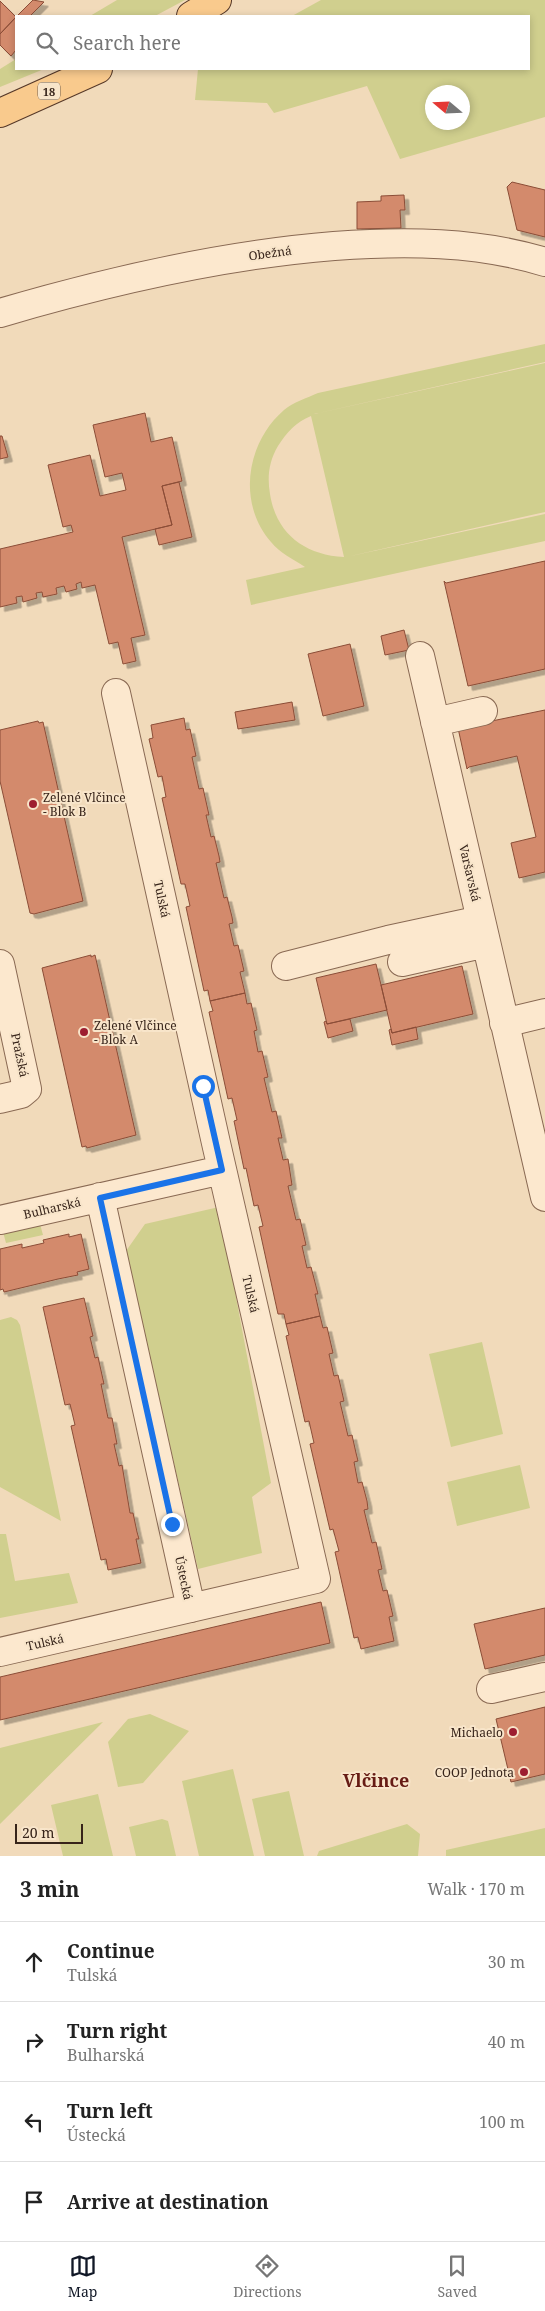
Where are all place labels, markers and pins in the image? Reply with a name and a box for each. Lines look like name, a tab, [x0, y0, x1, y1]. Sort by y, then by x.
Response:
place label: Zelené Vlčince - Blok B	[43, 789, 126, 820]
marker: Zelené Vlčince - Blok B	[27, 798, 39, 810]
place label: Zelené Vlčince - Blok A	[94, 1017, 177, 1048]
marker: Zelené Vlčince - Blok A	[78, 1026, 90, 1038]
place label: Michaelo	[451, 1724, 503, 1741]
marker: Michaelo	[507, 1726, 519, 1738]
place label: COOP Jednota	[435, 1764, 514, 1781]
marker: COOP Jednota	[518, 1766, 530, 1778]

